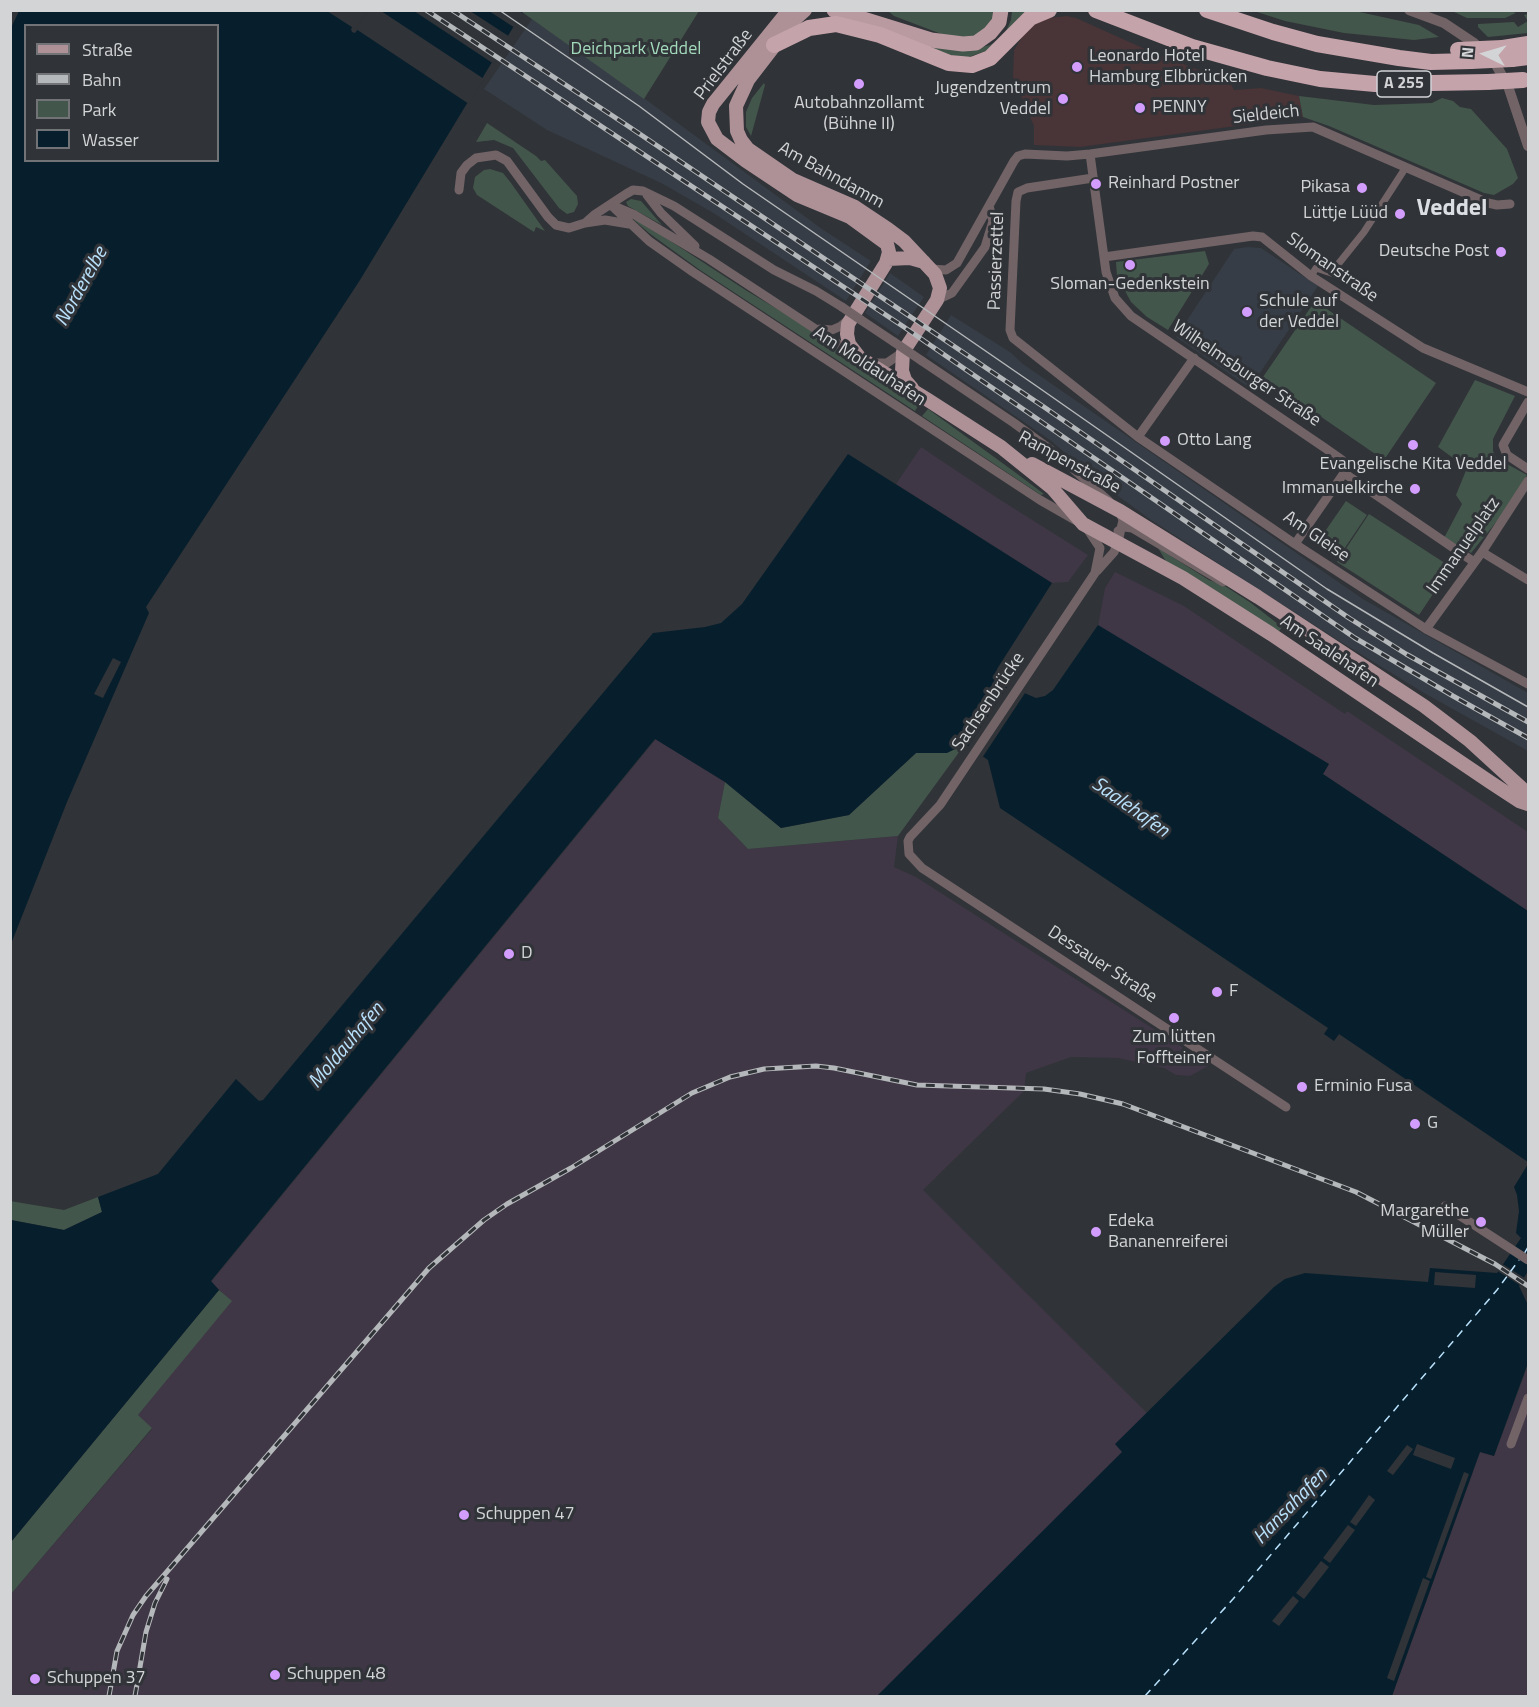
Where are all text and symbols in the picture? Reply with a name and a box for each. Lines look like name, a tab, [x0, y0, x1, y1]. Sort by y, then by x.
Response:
legend	[24, 24, 219, 162]
north arrow	[1455, 24, 1515, 84]
street label: Prielstraße	[690, 25, 758, 105]
text: Straße	[82, 36, 133, 63]
park label: Deichpark Veddel	[571, 39, 701, 61]
place label: Leonardo Hotel Hamburg Elbbrücken	[1089, 46, 1247, 88]
text: N	[1455, 46, 1480, 59]
marker: Leonardo Hotel Hamburg Elbbrücken	[1070, 60, 1084, 74]
text: Bahn	[82, 66, 121, 93]
road number: A 255	[1377, 71, 1431, 97]
marker: Autobahnzollamt (Bühne II)	[852, 77, 866, 91]
place label: Jugendzentrum Veddel	[935, 78, 1051, 121]
marker: Jugendzentrum Veddel	[1056, 92, 1070, 106]
place label: Autobahnzollamt (Bühne II)	[794, 93, 924, 136]
text: Park	[82, 96, 116, 123]
place label: PENNY	[1152, 97, 1207, 119]
marker: PENNY	[1133, 101, 1147, 115]
street label: Sieldeich	[1232, 101, 1300, 129]
text: Wasser	[82, 126, 139, 153]
street label: Am Bahndamm	[774, 138, 888, 214]
place label: Reinhard Postner	[1108, 173, 1240, 195]
marker: Reinhard Postner	[1089, 177, 1103, 191]
place label: Pikasa	[1300, 177, 1350, 199]
marker: Pikasa	[1355, 181, 1369, 195]
district label: Veddel	[1416, 195, 1488, 223]
place label: Lüttje Lüüd	[1303, 203, 1388, 225]
marker: Lüttje Lüüd	[1393, 207, 1407, 221]
street label: Passierzettel	[984, 211, 1010, 311]
street label: Slomanstraße	[1282, 229, 1382, 307]
place label: Deutsche Post	[1379, 241, 1489, 263]
water label: Norderelbe	[51, 243, 113, 331]
marker: Deutsche Post	[1494, 245, 1508, 259]
marker: Sloman-Gedenkstein	[1123, 258, 1137, 272]
place label: Sloman-Gedenkstein	[1050, 274, 1210, 296]
place label: Schule auf der Veddel	[1259, 291, 1339, 334]
marker: Schule auf der Veddel	[1240, 305, 1254, 319]
street label: Wilhelmsburger Straße	[1168, 316, 1324, 432]
street label: Am Moldauhafen	[809, 323, 929, 411]
street label: Rampenstraße	[1014, 427, 1124, 499]
place label: Otto Lang	[1177, 430, 1252, 452]
marker: Otto Lang	[1158, 434, 1172, 448]
marker: Evangelische Kita Veddel	[1406, 438, 1420, 452]
place label: Evangelische Kita Veddel	[1319, 454, 1507, 476]
place label: Immanuelkirche	[1282, 478, 1403, 500]
marker: Immanuelkirche	[1408, 482, 1422, 496]
street label: Immanuelplatz	[1423, 493, 1505, 599]
street label: Am Gleise	[1279, 507, 1353, 567]
street label: Am Saalehafen	[1276, 611, 1382, 693]
street label: Sachsenbrücke	[948, 649, 1030, 755]
water label: Saalehafen	[1087, 773, 1173, 843]
street label: Dessauer Straße	[1043, 922, 1161, 1008]
place label: D	[521, 943, 533, 965]
marker: D	[502, 947, 516, 961]
place label: F	[1229, 981, 1238, 1003]
marker: F	[1210, 985, 1224, 999]
water label: Moldauhafen	[304, 998, 390, 1094]
marker: Zum lütten Foffteiner	[1167, 1011, 1181, 1025]
place label: Zum lütten Foffteiner	[1132, 1027, 1216, 1070]
place label: Erminio Fusa	[1314, 1076, 1412, 1098]
marker: Erminio Fusa	[1295, 1080, 1309, 1094]
place label: G	[1427, 1113, 1438, 1135]
marker: G	[1408, 1117, 1422, 1131]
place label: Margarethe Müller	[1380, 1201, 1469, 1244]
place label: Edeka Bananenreiferei	[1108, 1211, 1228, 1254]
marker: Margarethe Müller	[1474, 1215, 1488, 1229]
marker: Edeka Bananenreiferei	[1089, 1225, 1103, 1239]
water label: Hansahafen	[1249, 1464, 1333, 1550]
place label: Schuppen 47	[476, 1504, 575, 1526]
marker: Schuppen 47	[457, 1508, 471, 1522]
place label: Schuppen 48	[287, 1664, 386, 1686]
place label: Schuppen 37	[47, 1668, 146, 1690]
marker: Schuppen 48	[268, 1668, 282, 1682]
marker: Schuppen 37	[28, 1672, 42, 1686]

